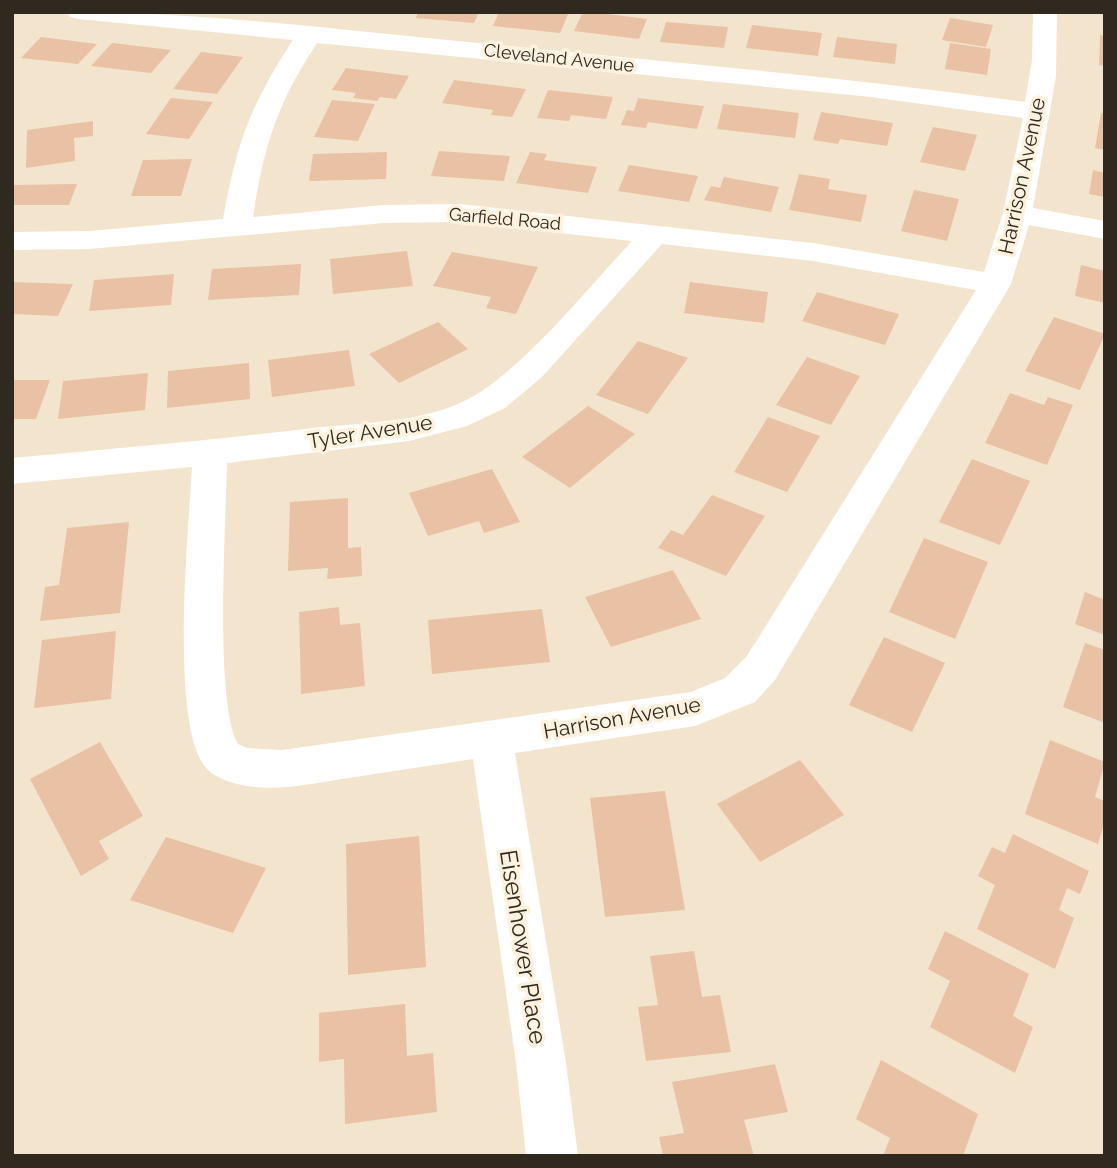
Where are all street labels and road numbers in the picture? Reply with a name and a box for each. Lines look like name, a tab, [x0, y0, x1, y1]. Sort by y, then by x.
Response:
street label: Cleveland Avenue	[483, 39, 636, 76]
street label: Harrison Avenue	[993, 95, 1050, 256]
street label: Garfield Road	[448, 203, 562, 234]
street label: Tyler Avenue	[306, 409, 434, 454]
street label: Harrison Avenue	[541, 691, 703, 744]
street label: Eisenhower Place	[494, 848, 553, 1046]

